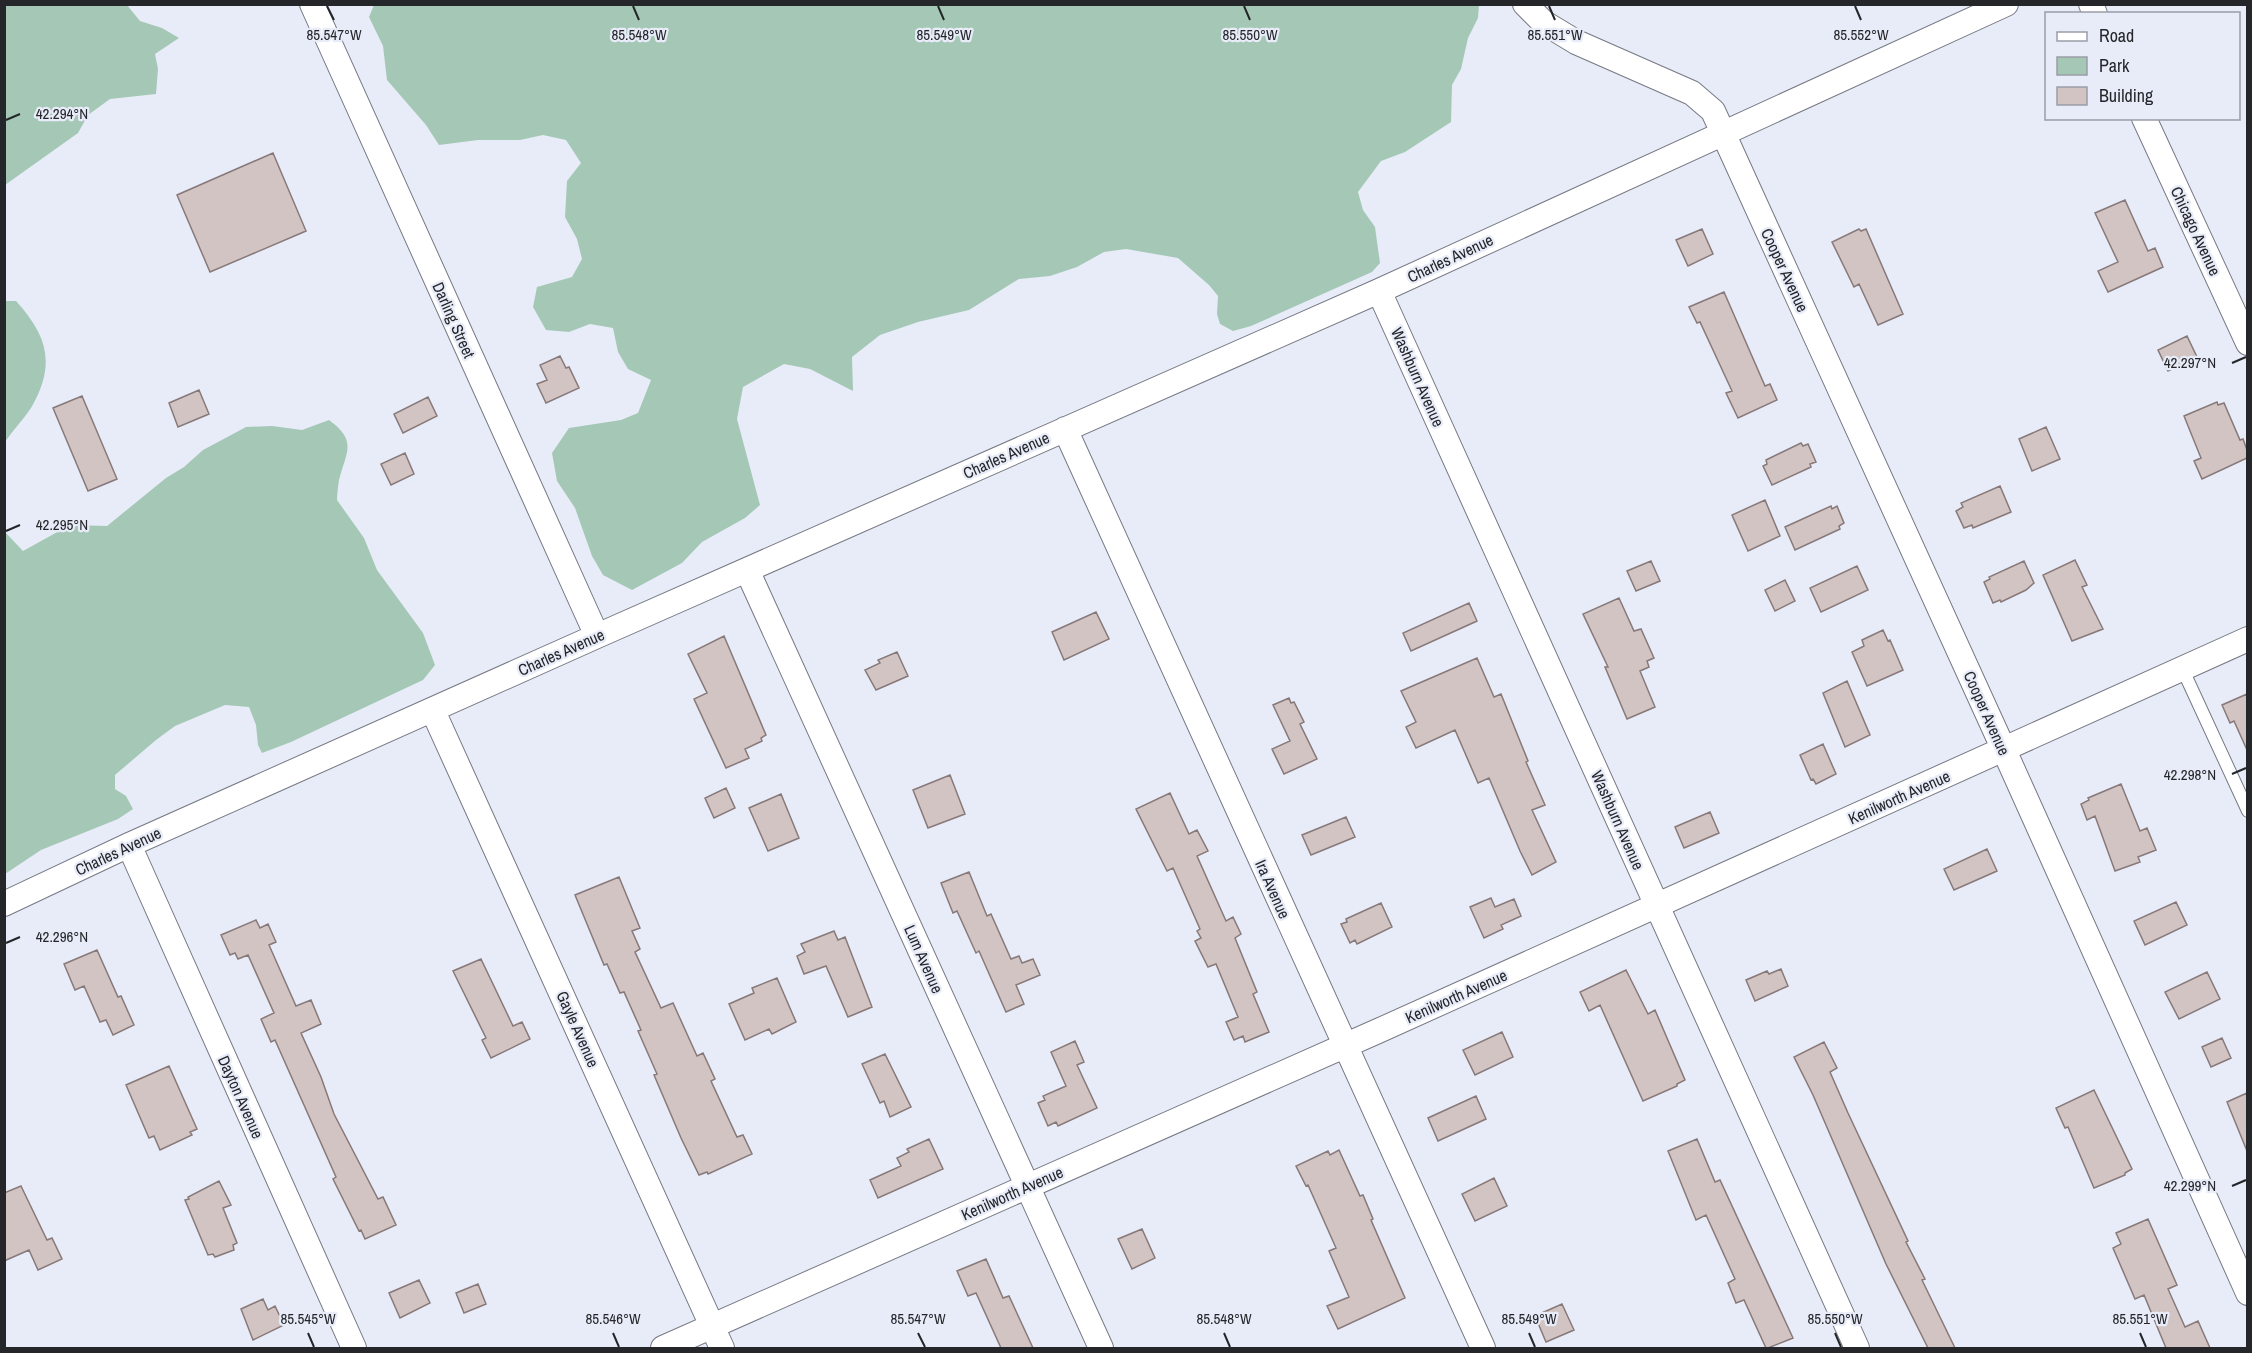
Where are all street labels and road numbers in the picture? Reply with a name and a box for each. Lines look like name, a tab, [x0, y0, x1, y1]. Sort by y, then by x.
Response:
street label: Chicago Avenue	[2166, 183, 2226, 279]
street label: Cooper Avenue	[1756, 224, 1814, 316]
street label: Charles Avenue	[1403, 229, 1497, 287]
street label: Darling Street	[427, 279, 481, 362]
street label: Washburn Avenue	[1386, 324, 1450, 430]
street label: Charles Avenue	[959, 426, 1053, 484]
street label: Charles Avenue	[514, 623, 608, 681]
street label: Cooper Avenue	[1959, 667, 2015, 759]
street label: Kenilworth Avenue	[1845, 765, 1953, 829]
street label: Washburn Avenue	[1586, 767, 1650, 873]
street label: Charles Avenue	[71, 822, 165, 880]
street label: Ira Avenue	[1250, 856, 1296, 922]
street label: Lum Avenue	[899, 921, 949, 997]
street label: Kenilworth Avenue	[1402, 964, 1510, 1028]
street label: Gayle Avenue	[551, 987, 605, 1071]
street label: Dayton Avenue	[213, 1052, 269, 1142]
street label: Kenilworth Avenue	[958, 1161, 1066, 1225]

